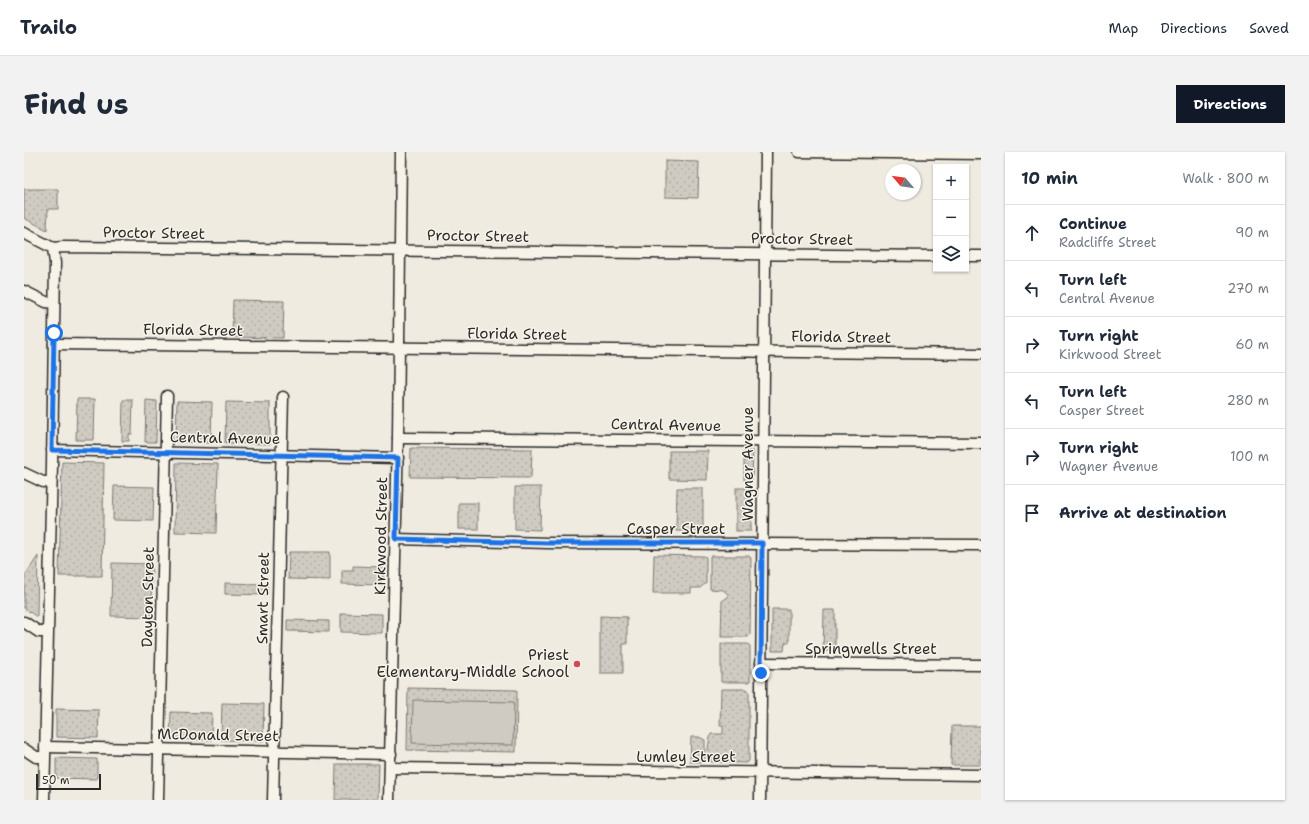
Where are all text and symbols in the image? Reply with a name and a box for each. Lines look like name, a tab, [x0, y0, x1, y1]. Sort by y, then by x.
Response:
text: Trailo	[20, 15, 77, 40]
text: Map	[1109, 19, 1139, 37]
text: Directions	[1161, 19, 1227, 37]
text: Saved	[1249, 19, 1289, 37]
text: Find us	[24, 85, 129, 123]
button: Directions	[1176, 85, 1285, 123]
north arrow	[885, 164, 921, 200]
map controls	[933, 164, 969, 272]
button: +	[933, 164, 969, 200]
text: 10 min	[1021, 167, 1078, 189]
text: Walk · 800 m	[1182, 170, 1269, 187]
button: −	[933, 200, 969, 236]
text: Continue	[1059, 214, 1127, 234]
street label: Proctor Street	[103, 222, 205, 244]
icon: ahead	[1021, 222, 1043, 244]
text: 90 m	[1235, 224, 1269, 241]
street label: Proctor Street	[427, 225, 529, 247]
street label: Proctor Street	[751, 228, 853, 250]
text: Radcliffe Street	[1059, 234, 1157, 251]
button: layers	[933, 236, 969, 272]
text: Turn left	[1059, 270, 1127, 290]
icon: left	[1021, 278, 1043, 300]
text: 270 m	[1227, 280, 1269, 297]
text: Central Avenue	[1059, 290, 1155, 307]
street label: Florida Street	[143, 319, 243, 341]
street label: Florida Street	[467, 323, 567, 345]
route start	[45, 324, 63, 342]
street label: Florida Street	[791, 326, 891, 348]
text: Turn right	[1059, 326, 1139, 346]
icon: right	[1021, 334, 1043, 356]
text: 60 m	[1236, 336, 1269, 353]
text: Kirkwood Street	[1059, 346, 1161, 363]
text: Turn left	[1059, 382, 1127, 402]
icon: left	[1021, 390, 1043, 412]
text: 280 m	[1227, 392, 1269, 409]
text: Casper Street	[1059, 402, 1144, 419]
street label: Wagner Avenue	[738, 407, 758, 521]
street label: Central Avenue	[611, 414, 721, 436]
street label: Central Avenue	[170, 427, 280, 449]
text: Turn right	[1059, 438, 1139, 458]
icon: right	[1021, 446, 1043, 468]
text: 100 m	[1230, 448, 1269, 465]
text: Wagner Avenue	[1059, 458, 1158, 475]
street label: Kirkwood Street	[370, 477, 392, 595]
icon: arrive	[1021, 502, 1043, 524]
text: Arrive at destination	[1059, 503, 1227, 523]
street label: Casper Street	[627, 519, 725, 539]
street label: Dayton Street	[137, 547, 159, 647]
street label: Smart Street	[252, 552, 274, 644]
street label: Springwells Street	[805, 639, 937, 659]
place label: Priest Elementary‑Middle School	[377, 645, 569, 682]
marker: Priest Elementary‑Middle School	[572, 659, 582, 669]
route end	[752, 664, 770, 682]
street label: McDonald Street	[157, 724, 279, 746]
street label: Lumley Street	[636, 747, 736, 767]
scale bar	[36, 772, 101, 791]
text: 50 m	[42, 773, 70, 788]

